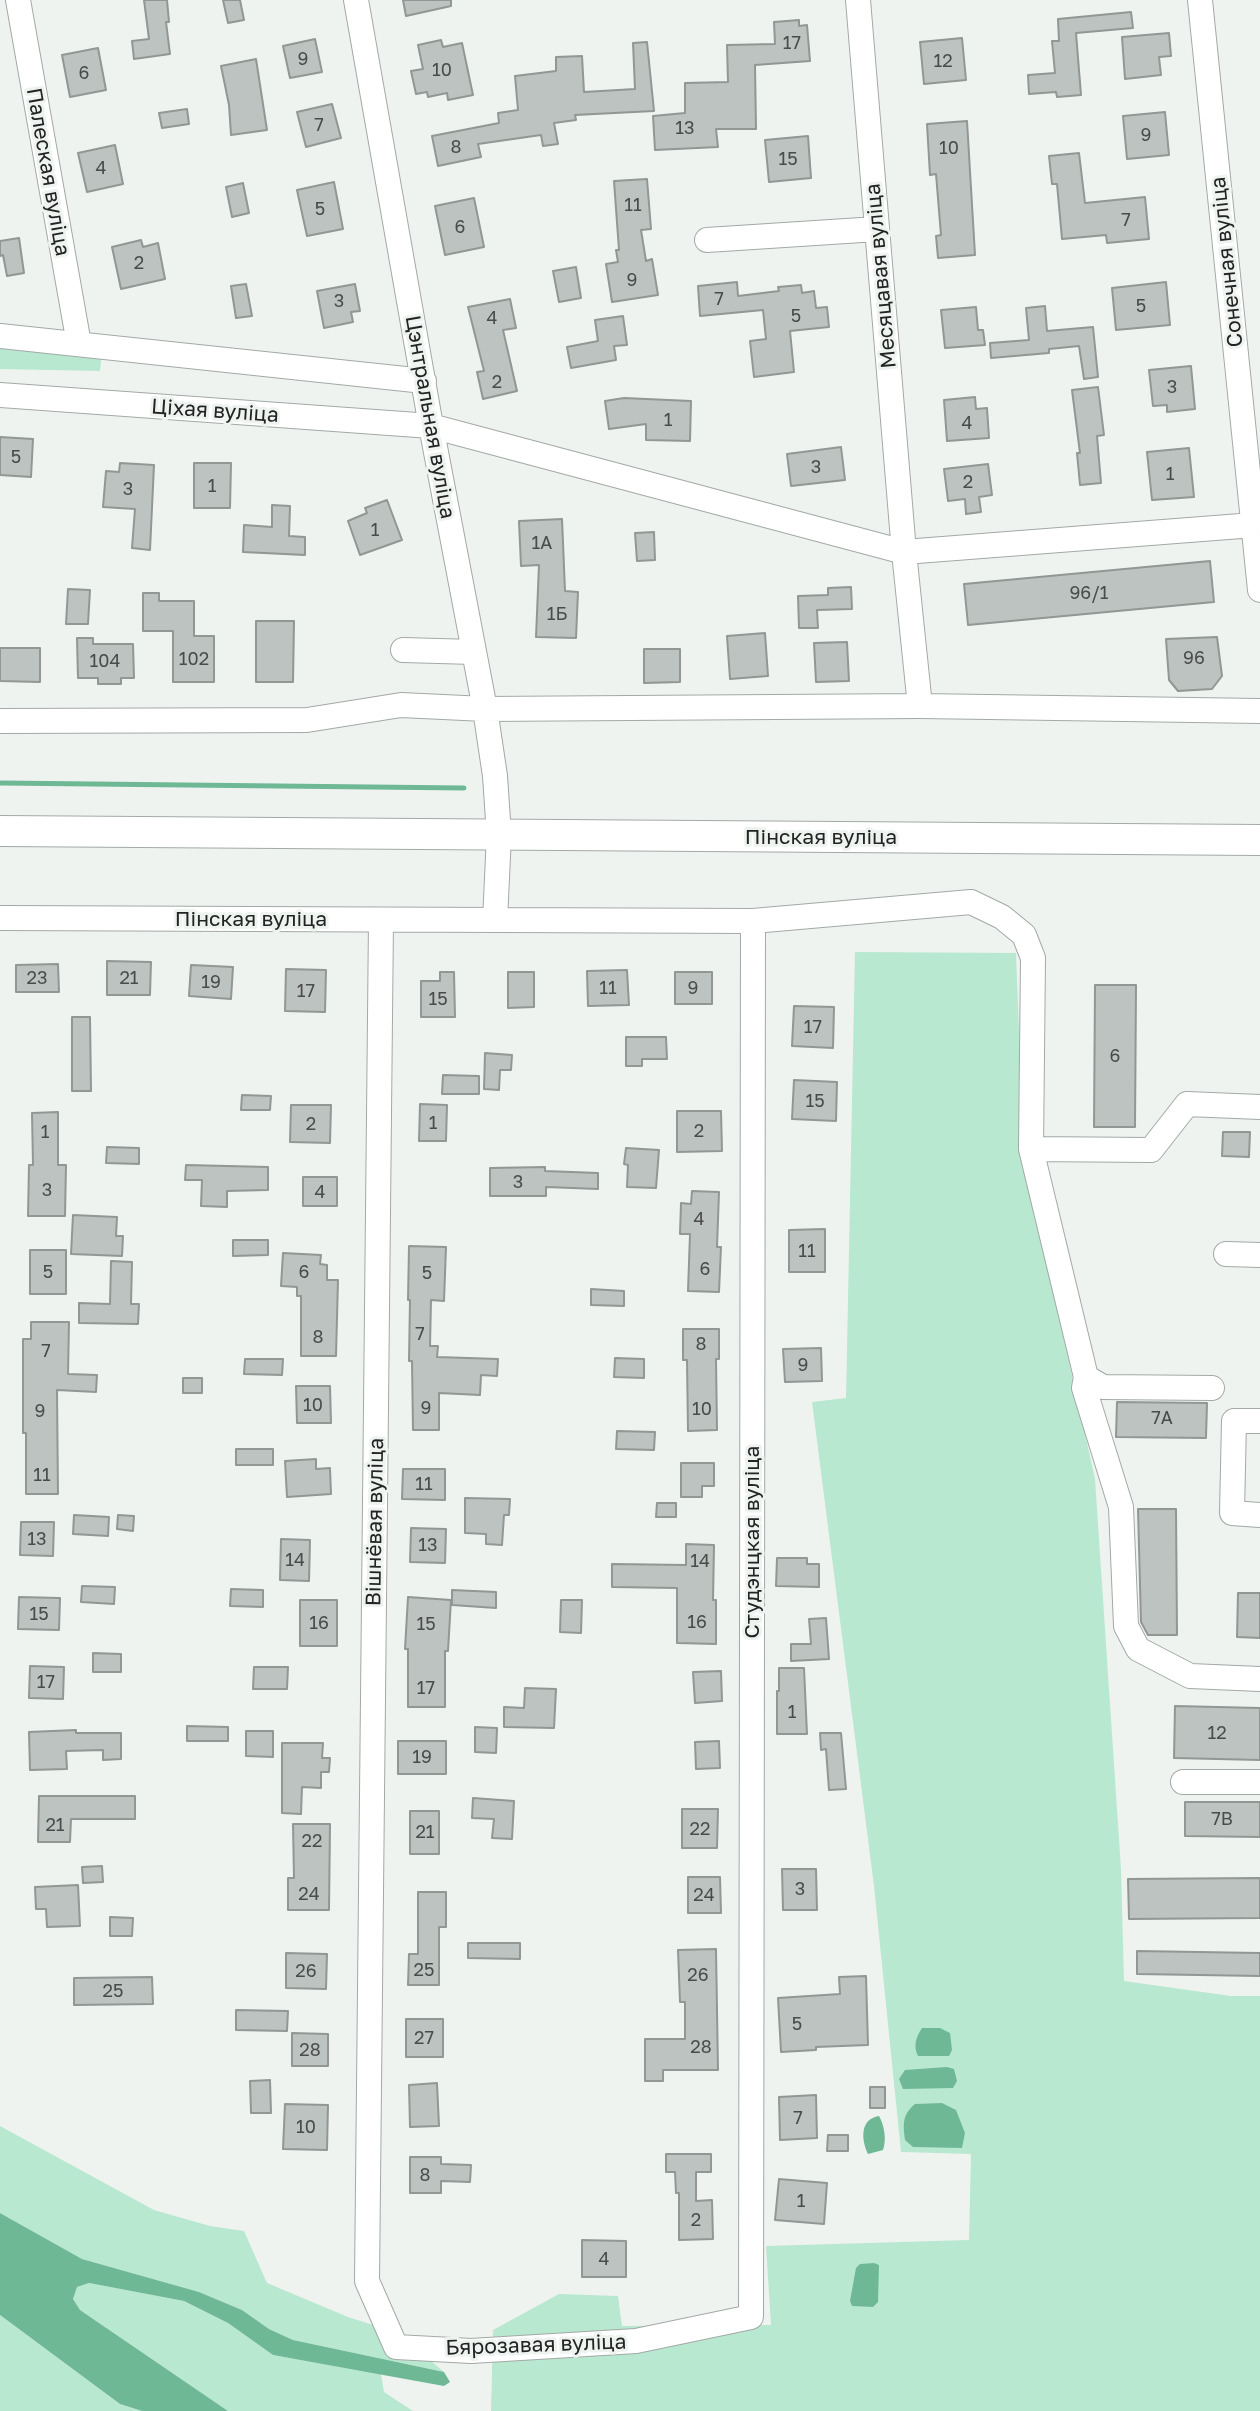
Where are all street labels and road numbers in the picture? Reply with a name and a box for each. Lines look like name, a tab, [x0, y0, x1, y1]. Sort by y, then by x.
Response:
street label: Палеская вуліца	[21, 86, 75, 258]
street label: Сонечная вуліца	[1206, 176, 1248, 348]
street label: Месяцавая вуліца	[860, 183, 902, 369]
street label: Цэнтральная вуліца	[400, 313, 460, 521]
street label: Ціхая вуліца	[150, 394, 280, 428]
street label: Пінская вуліца	[745, 824, 897, 850]
street label: Пінская вуліца	[175, 906, 327, 932]
street label: Вішнёвая вуліца	[361, 1438, 389, 1606]
street label: Студэнцкая вуліца	[739, 1446, 765, 1638]
street label: Бярозавая вуліца	[445, 2329, 627, 2361]

